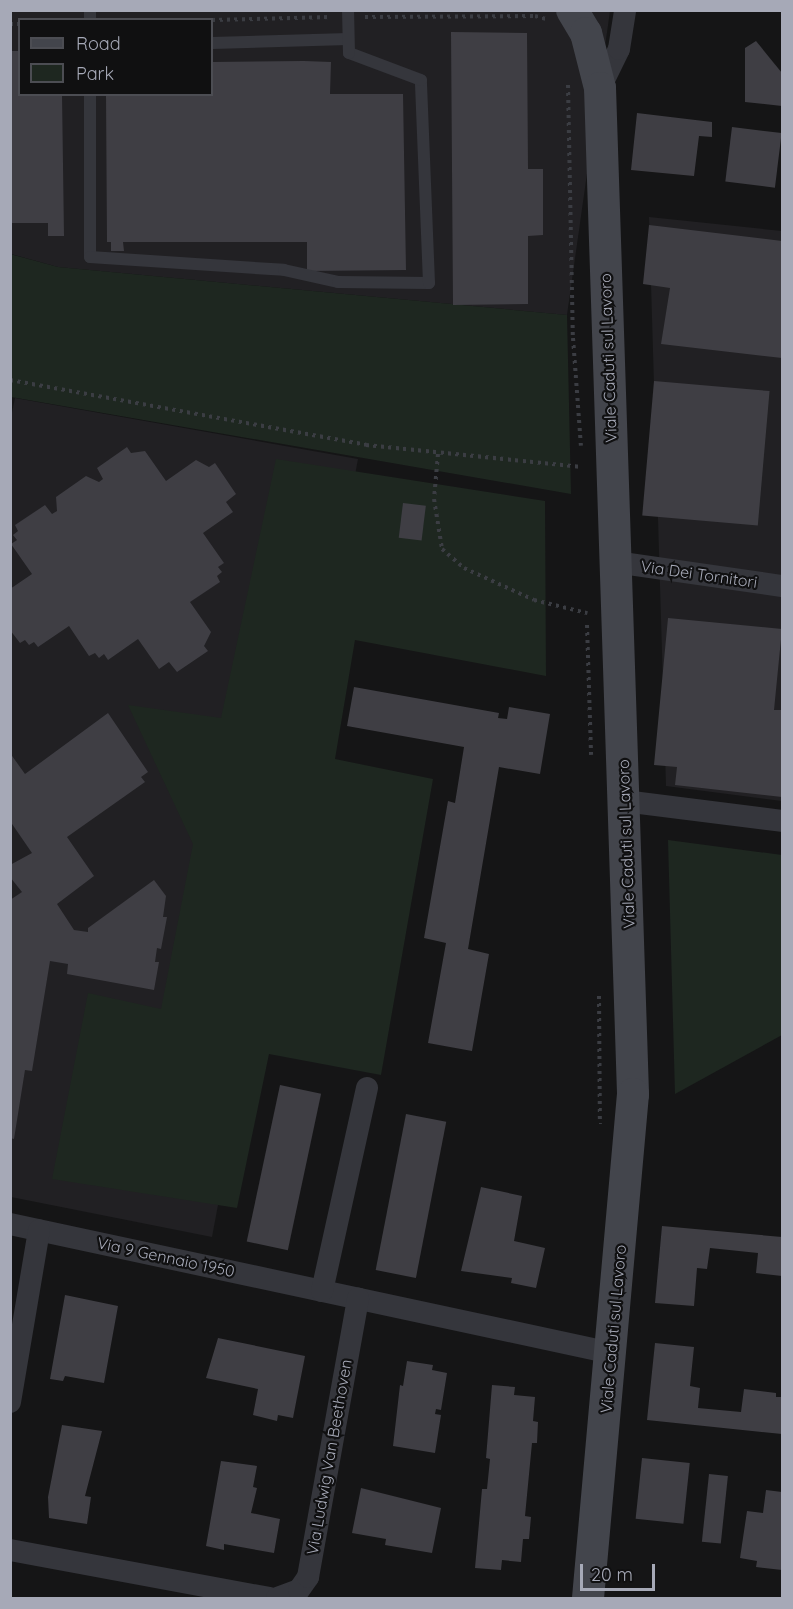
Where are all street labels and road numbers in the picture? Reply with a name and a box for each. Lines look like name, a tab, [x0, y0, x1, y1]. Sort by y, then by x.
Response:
street label: Viale Caduti sul Lavoro	[595, 273, 621, 443]
street label: Via Dei Tornitori	[640, 556, 758, 592]
street label: Viale Caduti sul Lavoro	[613, 759, 639, 929]
street label: Via 9 Gennaio 1950	[95, 1233, 237, 1281]
street label: Viale Caduti sul Lavoro	[596, 1244, 630, 1414]
street label: Via Ludwig Van Beethoven	[302, 1358, 356, 1556]

